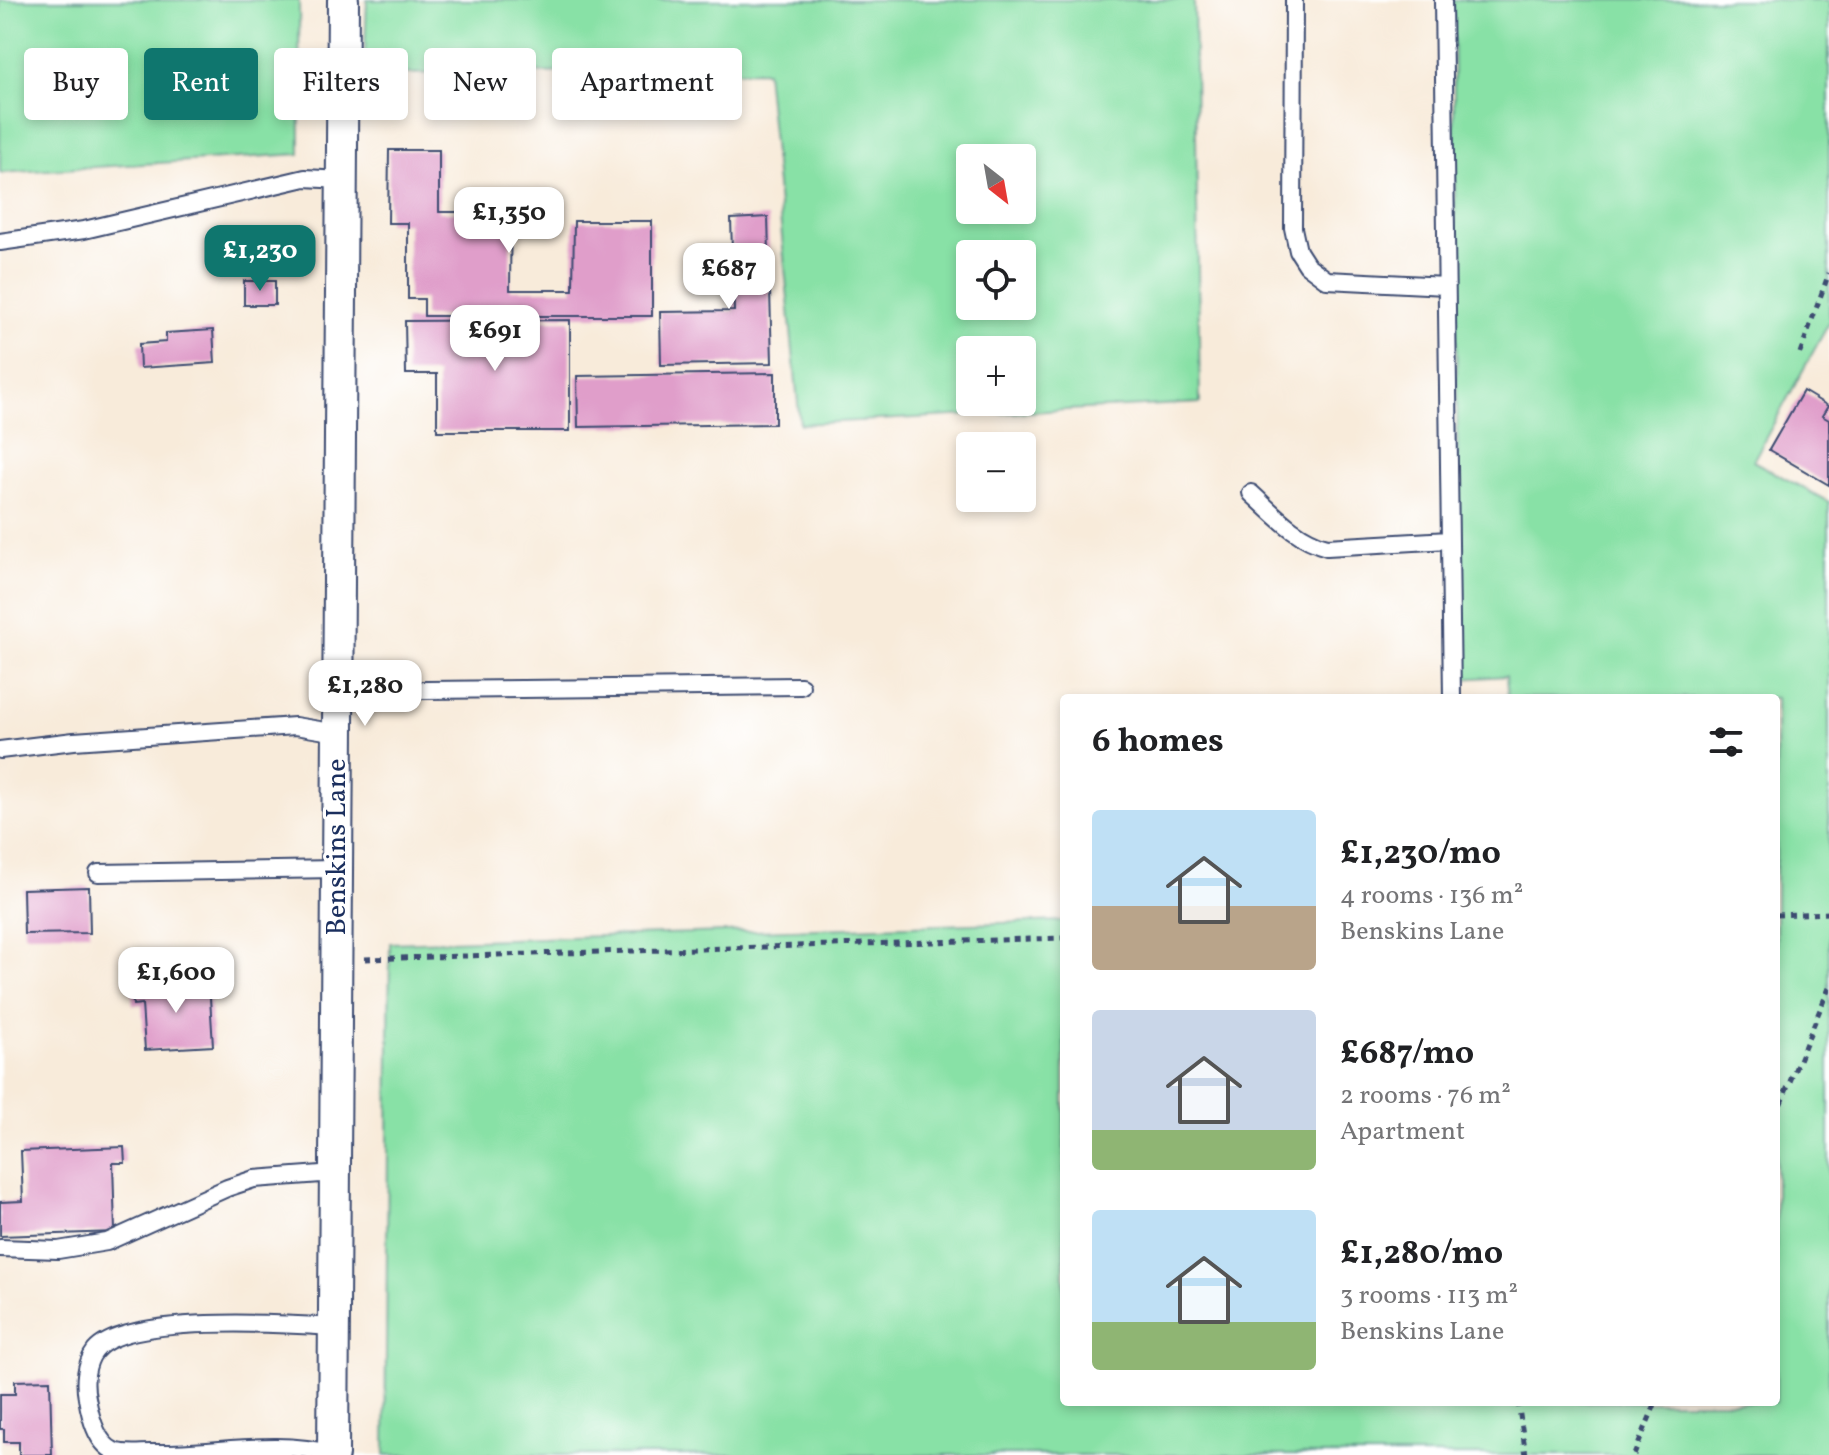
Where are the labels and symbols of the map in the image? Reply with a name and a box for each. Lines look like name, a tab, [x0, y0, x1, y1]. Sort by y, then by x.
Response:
north arrow	[956, 144, 1036, 224]
pin: £1,350	[444, 187, 574, 255]
pin: £1,230	[195, 225, 325, 293]
pin: £687	[682, 243, 776, 311]
pin: £691	[448, 305, 542, 373]
pin: £1,280	[300, 660, 430, 728]
street label: Benskins Lane	[318, 758, 357, 936]
pin: £1,600	[111, 947, 241, 1015]

